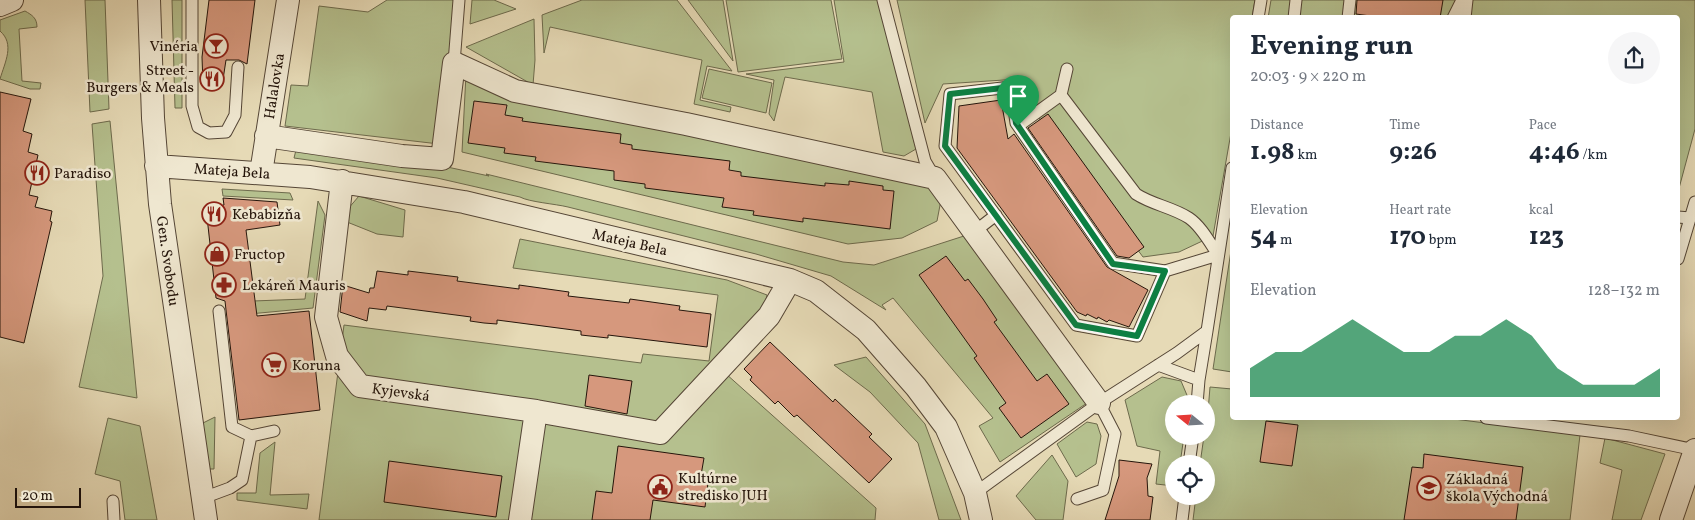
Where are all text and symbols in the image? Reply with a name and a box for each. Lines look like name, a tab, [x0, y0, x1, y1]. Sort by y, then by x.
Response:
text: Evening run	[1250, 27, 1414, 66]
button: share	[1608, 32, 1660, 84]
bar icon: Vinéria	[203, 33, 229, 59]
place label: Vinéria	[150, 37, 198, 58]
street label: Halalovka	[260, 52, 291, 121]
place label: Street - Burgers & Meals	[86, 61, 194, 99]
restaurant icon: Street - Burgers & Meals	[199, 66, 225, 92]
text: 20:03 · 9 × 220 m	[1250, 66, 1366, 88]
pin	[997, 75, 1039, 126]
icon: arrive	[1004, 82, 1032, 110]
text: Distance	[1250, 116, 1304, 135]
text: Time	[1389, 116, 1420, 135]
text: Pace	[1529, 116, 1557, 135]
text: 1.98	[1250, 135, 1295, 170]
text: 9:26	[1389, 135, 1437, 170]
text: 4:46	[1529, 135, 1580, 170]
text: km	[1295, 146, 1317, 165]
text: /km	[1580, 146, 1608, 165]
street label: Mateja Bela	[193, 159, 271, 186]
restaurant icon: Paradiso	[24, 160, 50, 186]
place label: Paradiso	[54, 164, 111, 185]
restaurant icon: Kebabizňa	[201, 201, 227, 227]
text: Elevation	[1250, 201, 1308, 220]
text: Heart rate	[1389, 201, 1451, 220]
text: kcal	[1529, 201, 1554, 220]
place label: Kebabizňa	[232, 205, 301, 226]
street label: Gen. Svobodu	[150, 215, 183, 308]
text: 54	[1250, 220, 1277, 255]
text: 170	[1389, 220, 1426, 255]
text: 123	[1529, 220, 1564, 255]
street label: Mateja Bela	[590, 225, 669, 262]
text: m	[1277, 231, 1292, 250]
text: bpm	[1426, 231, 1457, 250]
shop icon: Fructop	[204, 241, 230, 267]
place label: Fructop	[234, 245, 285, 266]
pharmacy icon: Lekáreň Mauris	[211, 272, 237, 298]
place label: Lekáreň Mauris	[242, 276, 346, 297]
text: Elevation	[1250, 280, 1317, 302]
text: 128–132 m	[1588, 280, 1660, 302]
supermarket icon: Koruna	[261, 352, 287, 378]
place label: Koruna	[292, 356, 341, 377]
street label: Kyjevská	[370, 379, 431, 408]
north arrow	[1165, 395, 1215, 445]
map controls	[1165, 395, 1215, 505]
button: locate	[1165, 455, 1215, 505]
place label: Kultúrne stredisko JUH	[678, 469, 768, 507]
place label: Základná škola Východná	[1446, 470, 1548, 508]
public building icon: Kultúrne stredisko JUH	[647, 474, 673, 500]
school or university icon: Základná škola Východná	[1416, 475, 1442, 501]
scale bar	[15, 485, 81, 508]
text: 20 m	[22, 487, 53, 506]

